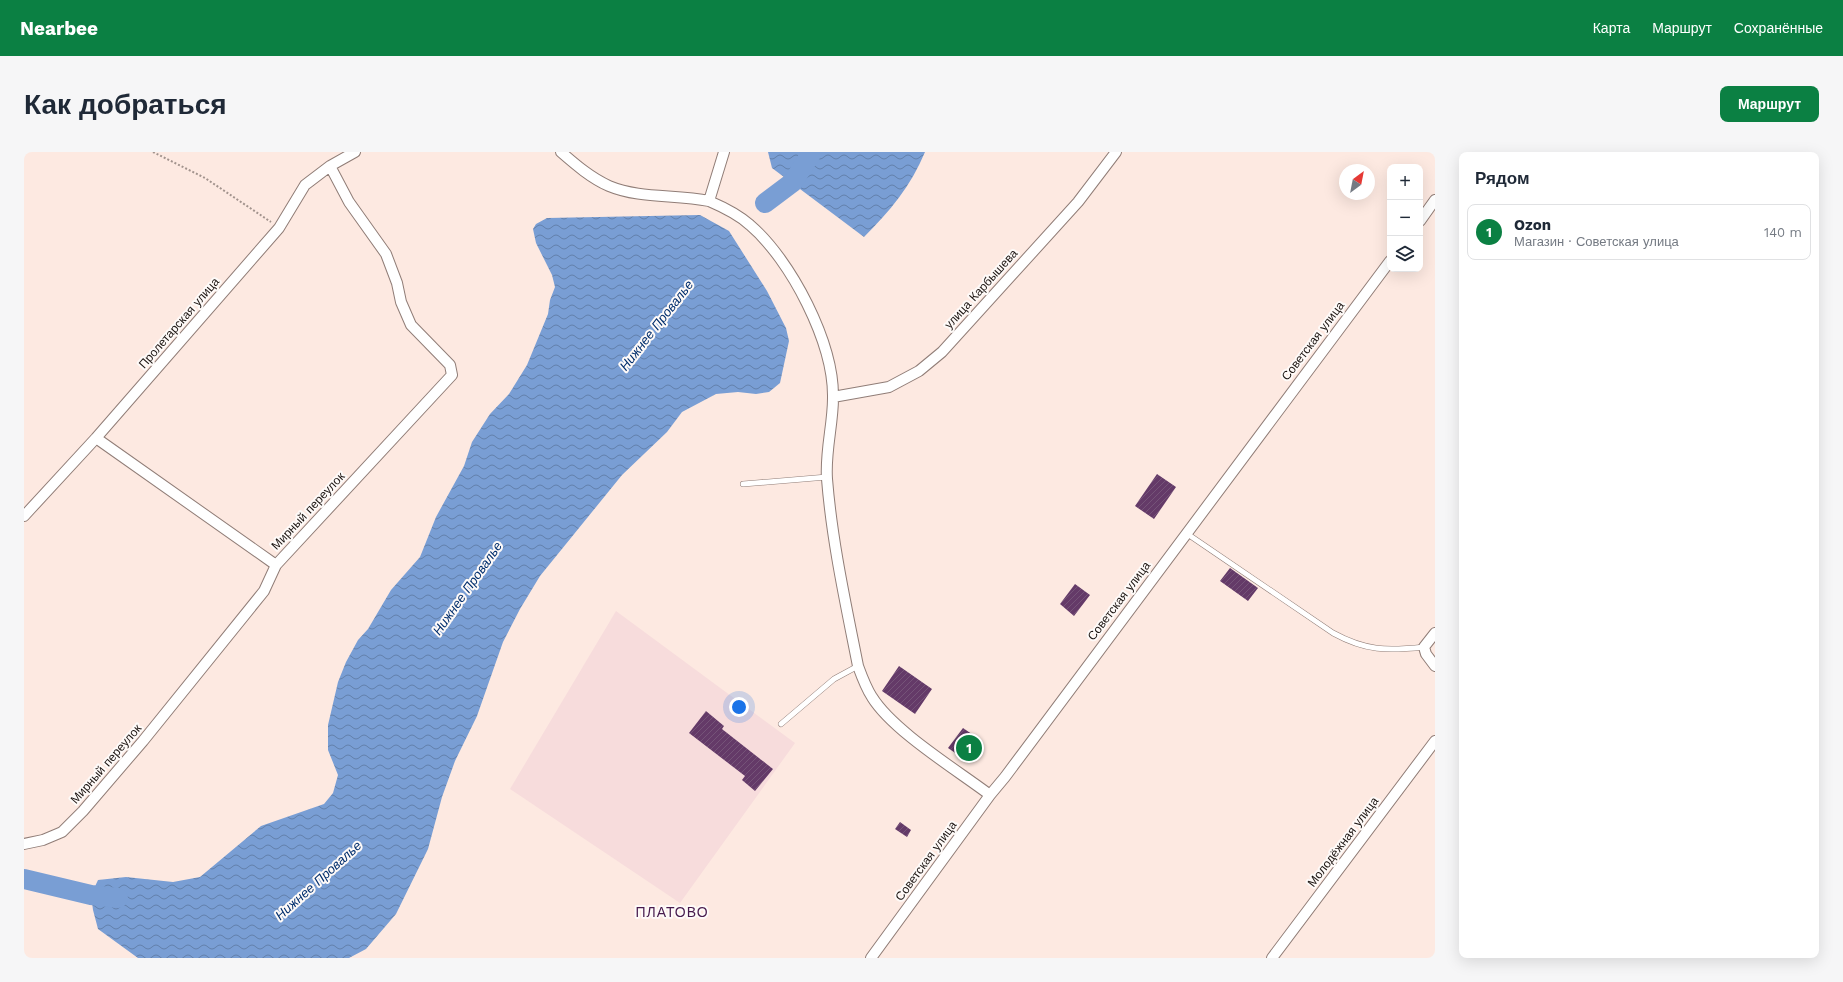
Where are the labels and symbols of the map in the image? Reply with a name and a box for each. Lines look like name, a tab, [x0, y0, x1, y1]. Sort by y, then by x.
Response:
north arrow	[1339, 164, 1375, 200]
street label: улица Карбышева	[942, 246, 1021, 332]
street label: Пролетарская улица	[136, 275, 222, 371]
water label: Нижнее Провалье	[616, 277, 696, 373]
street label: Советская улица	[1279, 299, 1347, 383]
street label: Мирный переулок	[269, 469, 348, 553]
water label: Нижнее Провалье	[430, 539, 505, 638]
street label: Советская улица	[1085, 559, 1153, 643]
your location	[729, 697, 749, 717]
street label: Мирный переулок	[68, 721, 145, 807]
pin: 1	[956, 733, 982, 763]
street label: Молодёжная улица	[1305, 794, 1381, 890]
street label: Советская улица	[892, 818, 960, 904]
water label: Нижнее Провалье	[272, 838, 364, 923]
district label: ПЛАТОВО	[635, 904, 709, 920]

